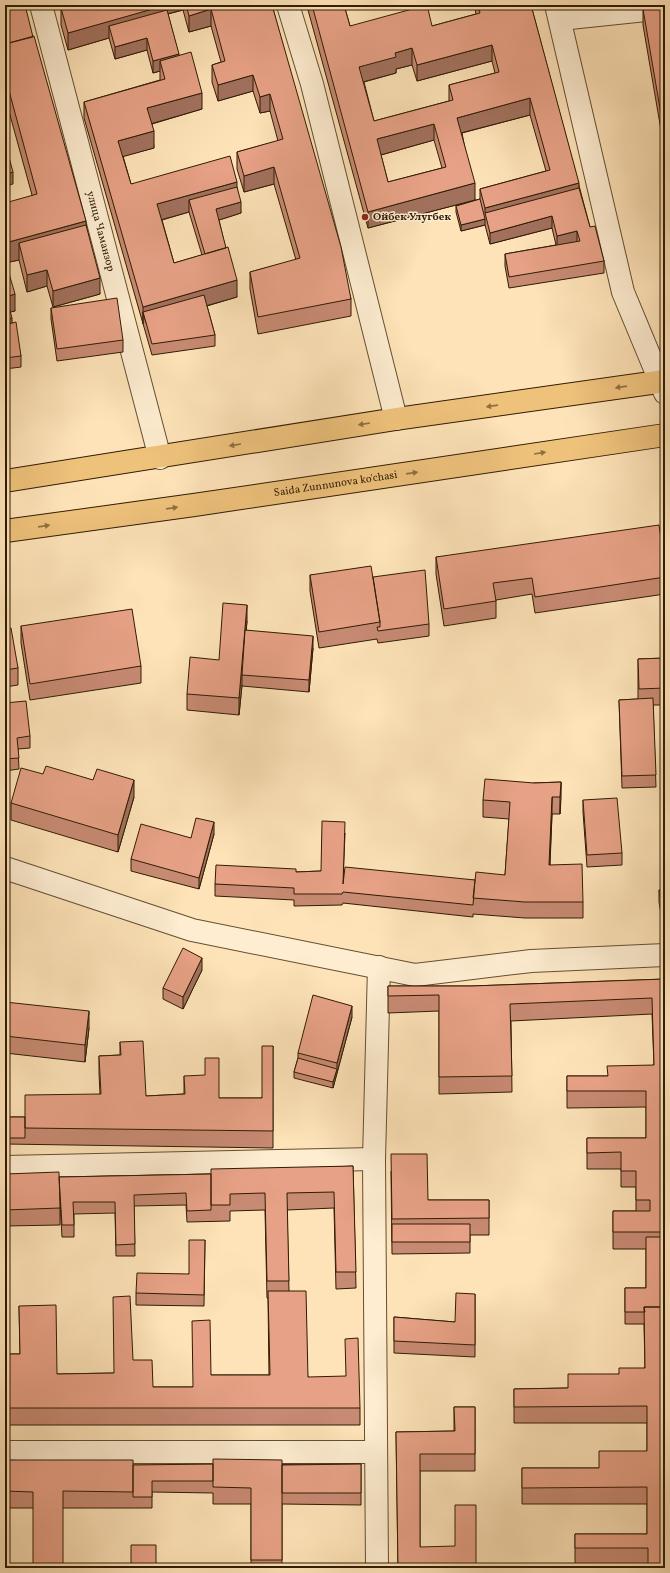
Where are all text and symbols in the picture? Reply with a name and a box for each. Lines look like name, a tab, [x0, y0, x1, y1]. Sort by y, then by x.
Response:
street label: улица Чаманзор	[83, 189, 118, 273]
place label: Ойбек Улугбек	[373, 210, 451, 225]
marker: Ойбек Улугбек	[360, 212, 370, 222]
one-way arrow	[615, 384, 627, 390]
one-way arrow	[486, 402, 498, 409]
one-way arrow	[357, 422, 370, 428]
one-way arrow	[229, 442, 241, 448]
one-way arrow	[534, 450, 546, 456]
street label: Saida Zunnunova ko'chasi	[273, 467, 398, 501]
one-way arrow	[406, 470, 418, 476]
one-way arrow	[166, 505, 178, 511]
one-way arrow	[38, 523, 50, 529]

